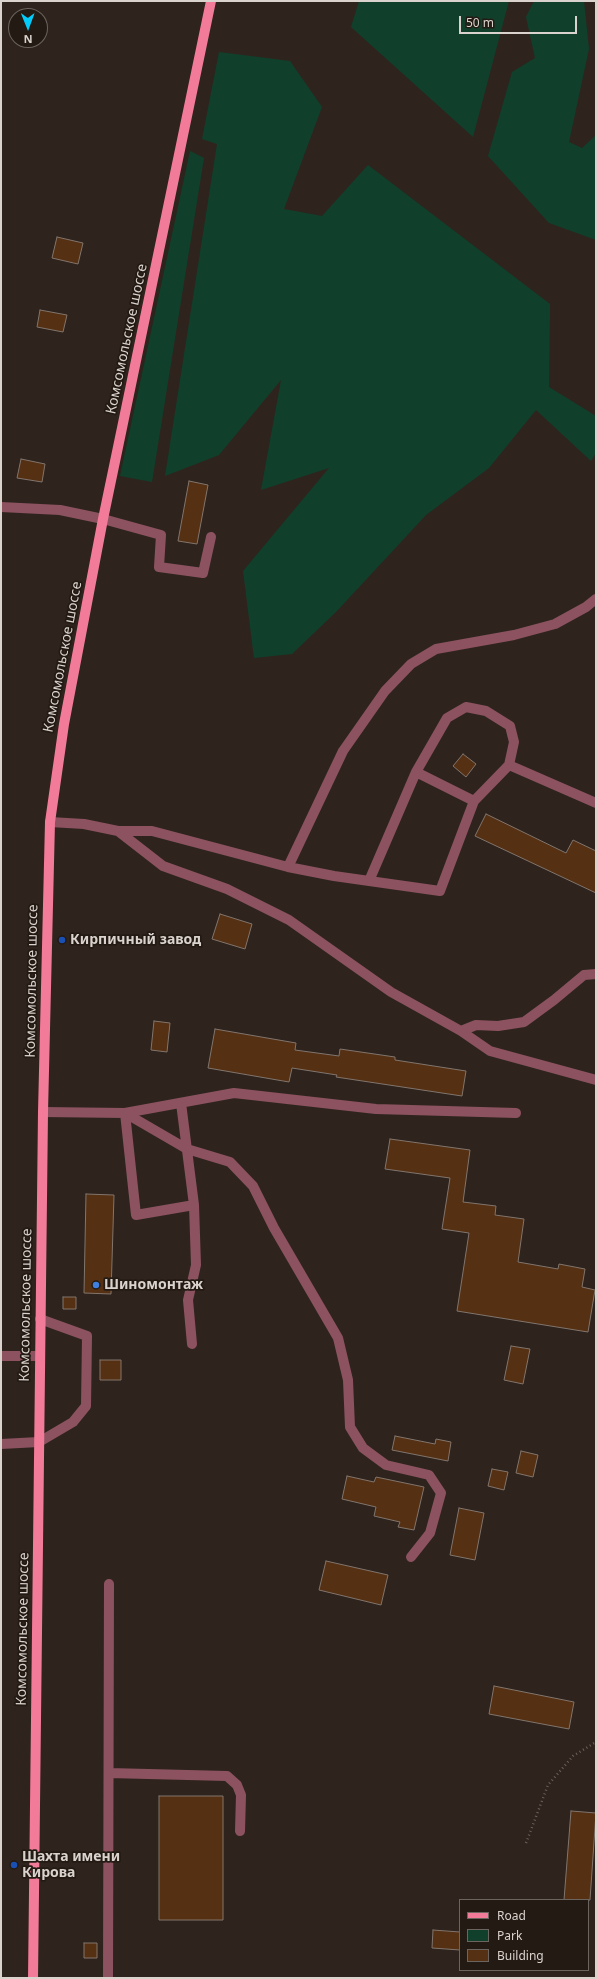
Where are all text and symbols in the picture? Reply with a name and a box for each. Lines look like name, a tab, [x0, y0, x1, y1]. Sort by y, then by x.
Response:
north arrow	[8, 8, 48, 48]
scale bar	[461, 8, 579, 34]
text: 50 m	[466, 14, 494, 31]
text: N	[24, 32, 33, 47]
street label: Комсомольское шоссе	[103, 262, 151, 416]
street label: Комсомольское шоссе	[40, 580, 86, 734]
street label: Комсомольское шоссе	[22, 904, 42, 1058]
place label: Кирпичный завод	[70, 932, 201, 948]
marker: Кирпичный завод	[57, 935, 67, 945]
street label: Комсомольское шоссе	[16, 1228, 36, 1382]
place label: Шиномонтаж	[104, 1277, 203, 1293]
marker: Шиномонтаж	[91, 1280, 101, 1290]
street label: Комсомольское шоссе	[13, 1552, 33, 1706]
place label: Шахта имени Кирова	[22, 1849, 120, 1882]
marker: Шахта имени Кирова	[9, 1860, 19, 1870]
legend	[459, 1899, 589, 1971]
text: Road	[497, 1907, 526, 1924]
text: Park	[497, 1927, 522, 1944]
text: Building	[497, 1947, 544, 1964]

